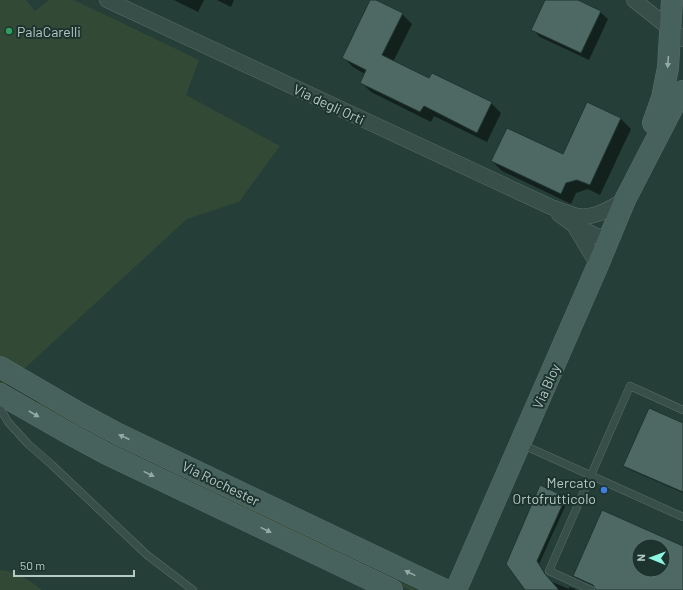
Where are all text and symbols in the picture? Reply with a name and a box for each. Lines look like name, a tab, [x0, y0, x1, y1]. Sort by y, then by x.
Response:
place label: PalaCarelli	[17, 23, 81, 40]
marker: PalaCarelli	[4, 26, 14, 36]
one-way arrow	[665, 56, 672, 68]
street label: Via degli Orti	[291, 80, 367, 128]
street label: Via Bloy	[529, 360, 564, 411]
one-way arrow	[28, 410, 40, 417]
one-way arrow	[118, 434, 129, 440]
street label: Via Rochester	[179, 457, 263, 509]
one-way arrow	[143, 471, 155, 477]
place label: Mercato Ortofrutticolo	[513, 474, 596, 507]
marker: Mercato Ortofrutticolo	[599, 485, 609, 495]
one-way arrow	[261, 527, 272, 533]
north arrow	[631, 538, 671, 578]
scale bar	[14, 552, 134, 578]
text: N	[634, 554, 647, 562]
text: 50 m	[20, 558, 45, 572]
one-way arrow	[404, 570, 416, 576]

